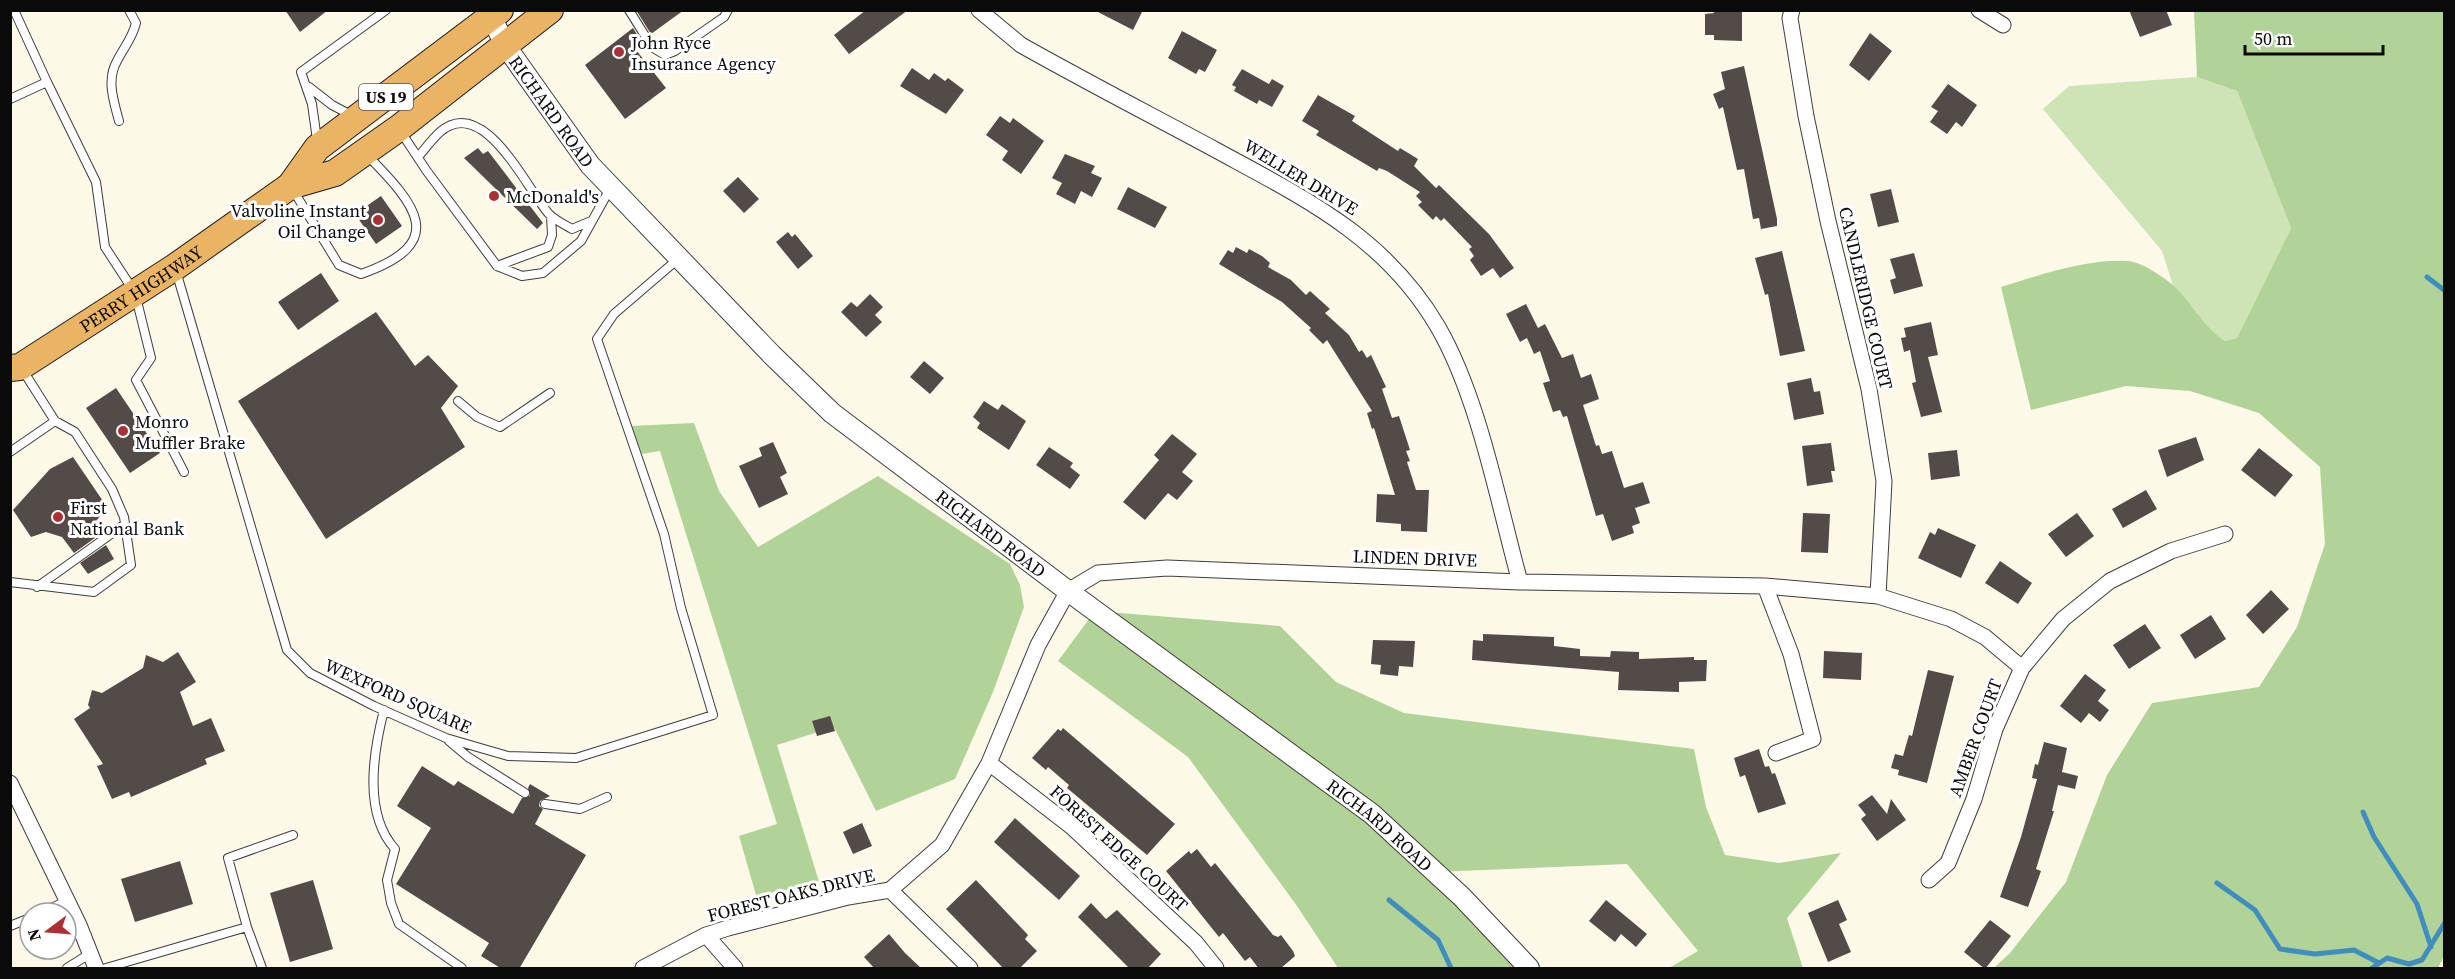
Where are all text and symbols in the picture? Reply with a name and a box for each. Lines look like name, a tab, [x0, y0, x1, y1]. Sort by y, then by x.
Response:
scale bar	[2245, 18, 2383, 56]
text: 50 m	[2254, 26, 2292, 51]
place label: John Ryce Insurance Agency	[630, 30, 776, 76]
marker: John Ryce Insurance Agency	[612, 45, 626, 59]
street label: RICHARD ROAD	[504, 50, 600, 172]
road number: US 19	[359, 84, 413, 110]
street label: WELLER DRIVE	[1239, 133, 1363, 221]
place label: McDonald's	[506, 184, 599, 209]
marker: McDonald's	[487, 189, 501, 203]
place label: Valvoline Instant Oil Change	[231, 198, 366, 244]
street label: CANDLERIDGE COURT	[1833, 204, 1899, 392]
marker: Valvoline Instant Oil Change	[371, 213, 385, 227]
street label: PERRY HIGHWAY	[74, 239, 208, 338]
place label: Monro Muffler Brake	[135, 409, 245, 455]
marker: Monro Muffler Brake	[116, 424, 130, 438]
street label: RICHARD ROAD	[931, 483, 1051, 583]
place label: First National Bank	[70, 495, 184, 541]
marker: First National Bank	[51, 510, 65, 524]
street label: LINDEN DRIVE	[1352, 543, 1478, 573]
street label: WEXFORD SQUARE	[320, 652, 476, 740]
street label: AMBER COURT	[1942, 675, 2008, 801]
street label: RICHARD ROAD	[1322, 773, 1438, 877]
street label: FOREST EDGE COURT	[1044, 779, 1194, 917]
street label: FOREST OAKS DRIVE	[705, 862, 877, 928]
north arrow	[18, 901, 78, 961]
text: N	[21, 926, 46, 944]

